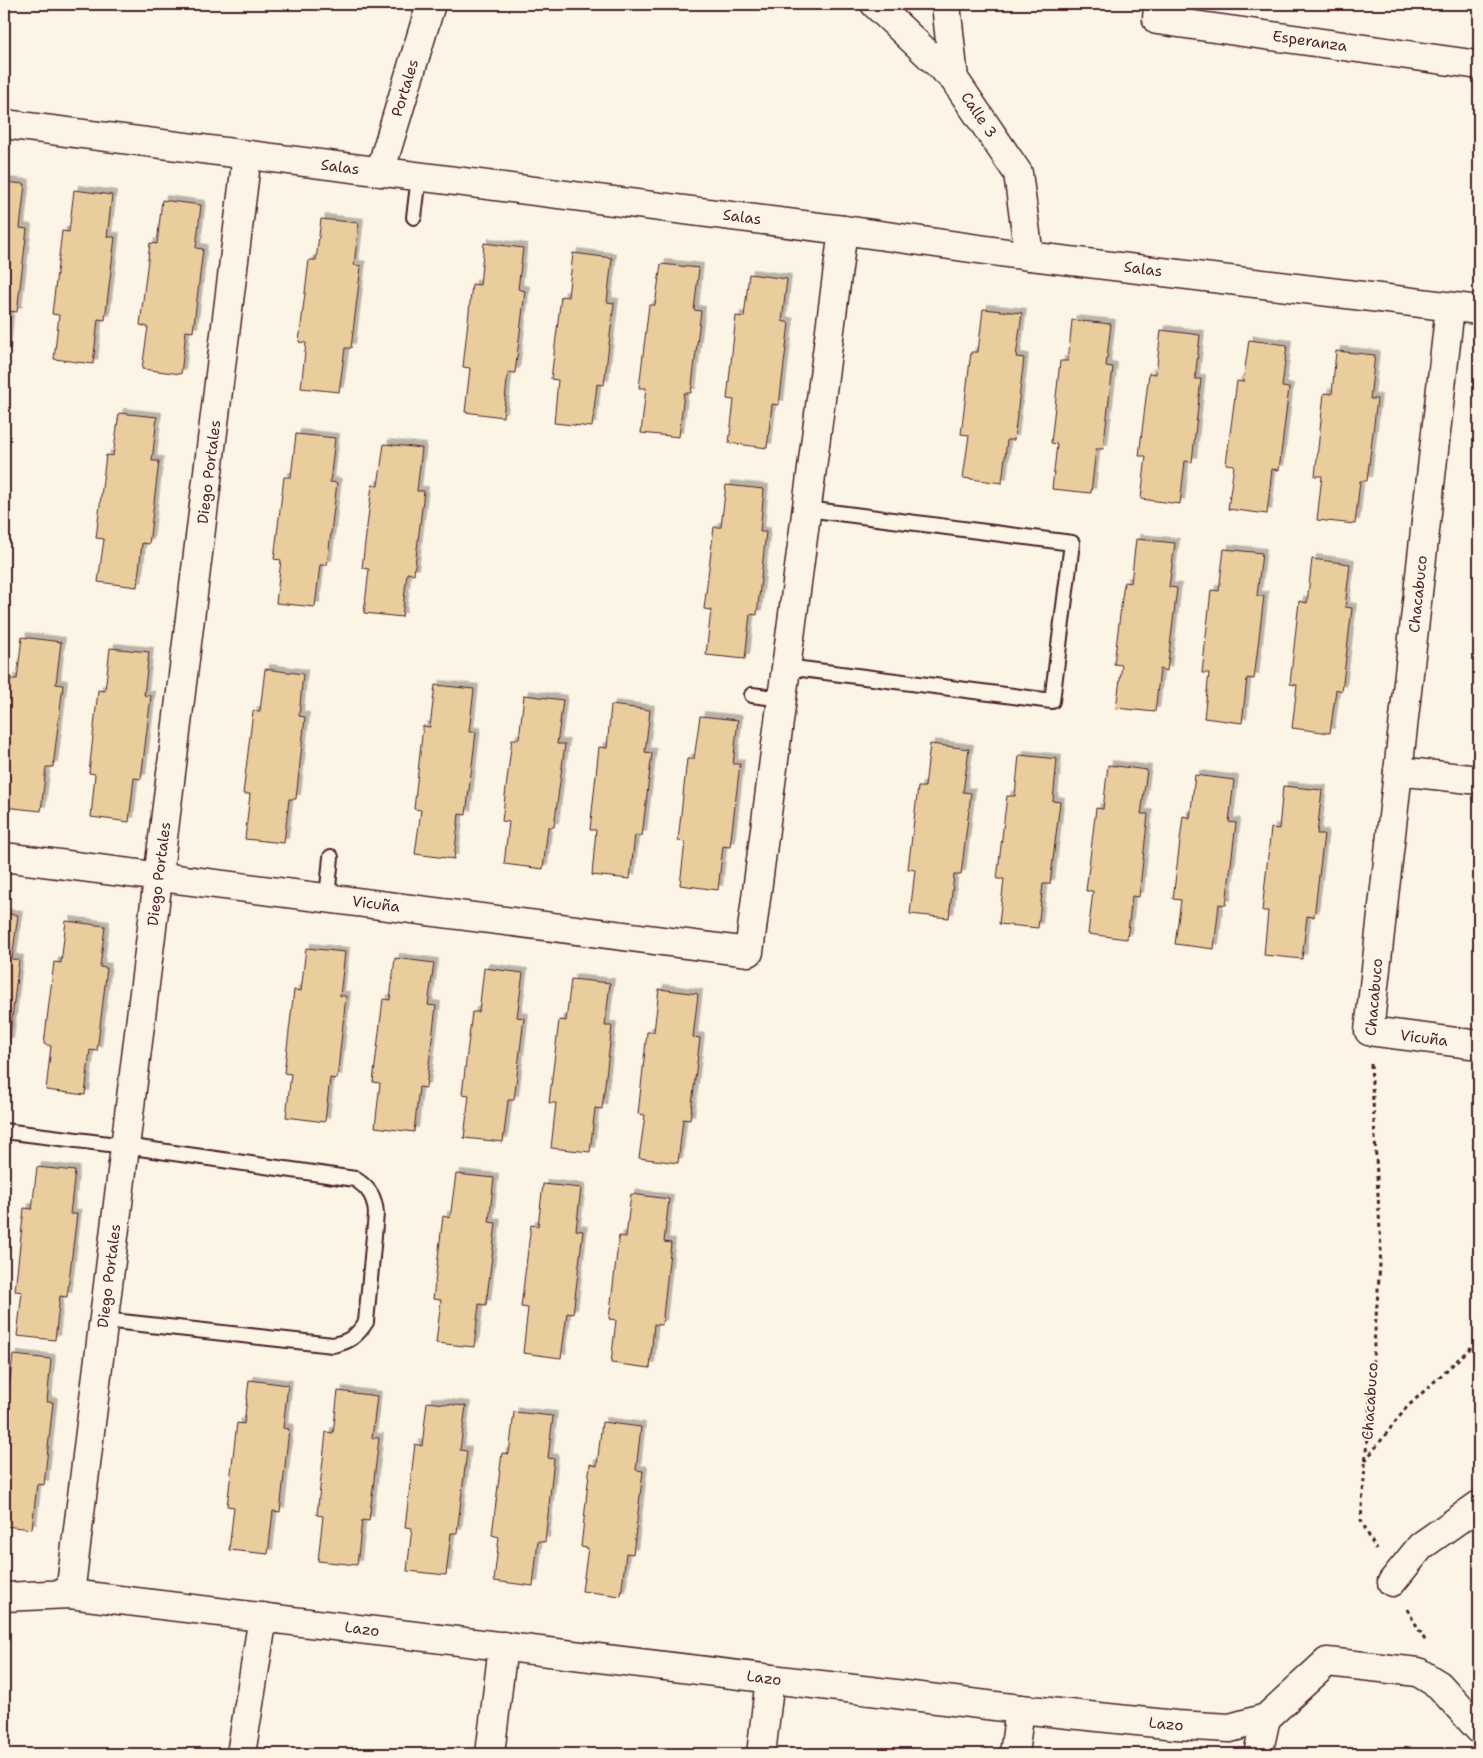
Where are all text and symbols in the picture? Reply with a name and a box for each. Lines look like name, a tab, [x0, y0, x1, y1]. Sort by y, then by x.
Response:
street label: Esperanza	[1271, 26, 1349, 56]
street label: Portales	[387, 57, 423, 119]
street label: Calle 3	[956, 88, 1002, 142]
street label: Salas	[320, 155, 360, 179]
street label: Salas	[722, 205, 762, 229]
street label: Salas	[1123, 257, 1163, 281]
street label: Diego Portales	[193, 419, 225, 525]
street label: Chacabuco	[1404, 554, 1432, 634]
street label: Diego Portales	[143, 821, 175, 927]
street label: Vicuña	[351, 891, 402, 917]
street label: Chacabuco	[1361, 957, 1387, 1037]
street label: Vicuña	[1399, 1025, 1450, 1051]
street label: Diego Portales	[93, 1223, 125, 1329]
street label: Chacabuco	[1357, 1362, 1383, 1440]
street label: Lazo	[343, 1617, 381, 1641]
street label: Lazo	[745, 1666, 783, 1690]
street label: Lazo	[1148, 1713, 1184, 1735]

